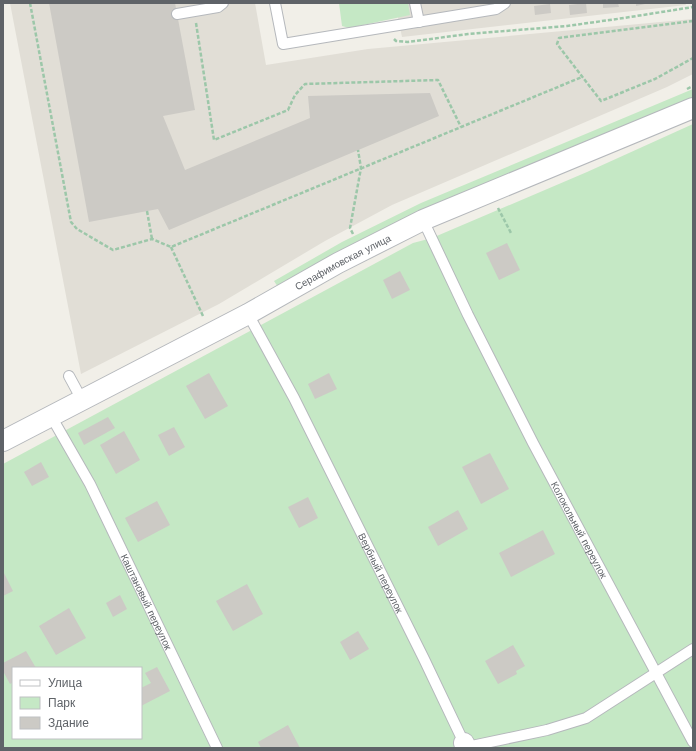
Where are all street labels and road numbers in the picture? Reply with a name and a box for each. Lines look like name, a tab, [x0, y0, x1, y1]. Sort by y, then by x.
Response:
street label: Серафимовская улица	[293, 232, 393, 292]
street label: Колокольный переулок	[549, 480, 610, 581]
street label: Вербный переулок	[356, 531, 405, 615]
street label: Каштановый переулок	[119, 552, 174, 652]

